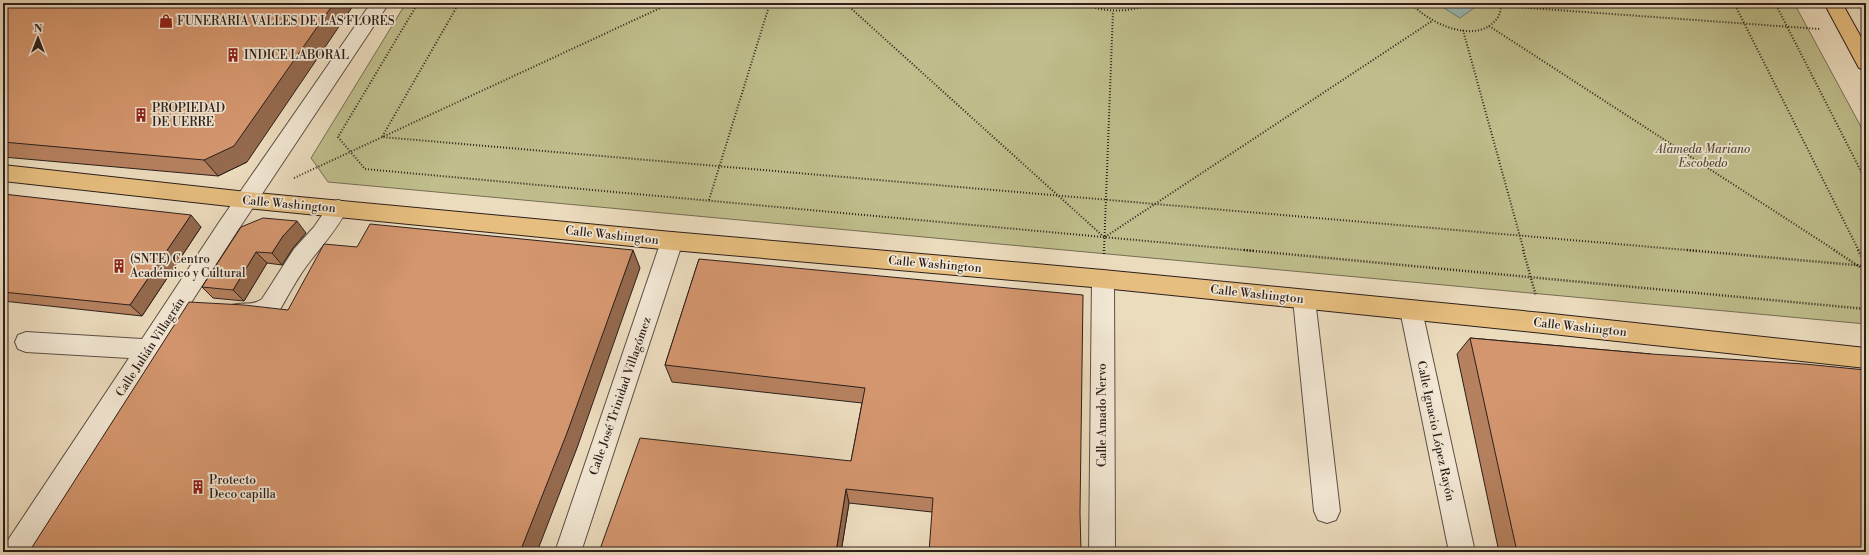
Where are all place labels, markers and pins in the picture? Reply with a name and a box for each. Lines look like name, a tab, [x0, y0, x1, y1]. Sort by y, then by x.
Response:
shop icon: FUNERARIA VALLES DE LAS FLORES	[158, 13, 174, 29]
place label: FUNERARIA VALLES DE LAS FLORES	[177, 14, 395, 29]
building icon: INDICE LABORAL	[225, 47, 241, 63]
place label: INDICE LABORAL	[244, 48, 349, 63]
place label: PROPIEDAD DE UERRE	[152, 101, 225, 130]
building icon: PROPIEDAD DE UERRE	[133, 107, 149, 123]
place label: (SNTE) Centro Académico y Cultural	[129, 252, 246, 281]
building icon: (SNTE) Centro Académico y Cultural	[111, 258, 127, 274]
place label: Protecto Deco capilla	[209, 473, 277, 502]
building icon: Protecto Deco capilla	[190, 479, 206, 495]

